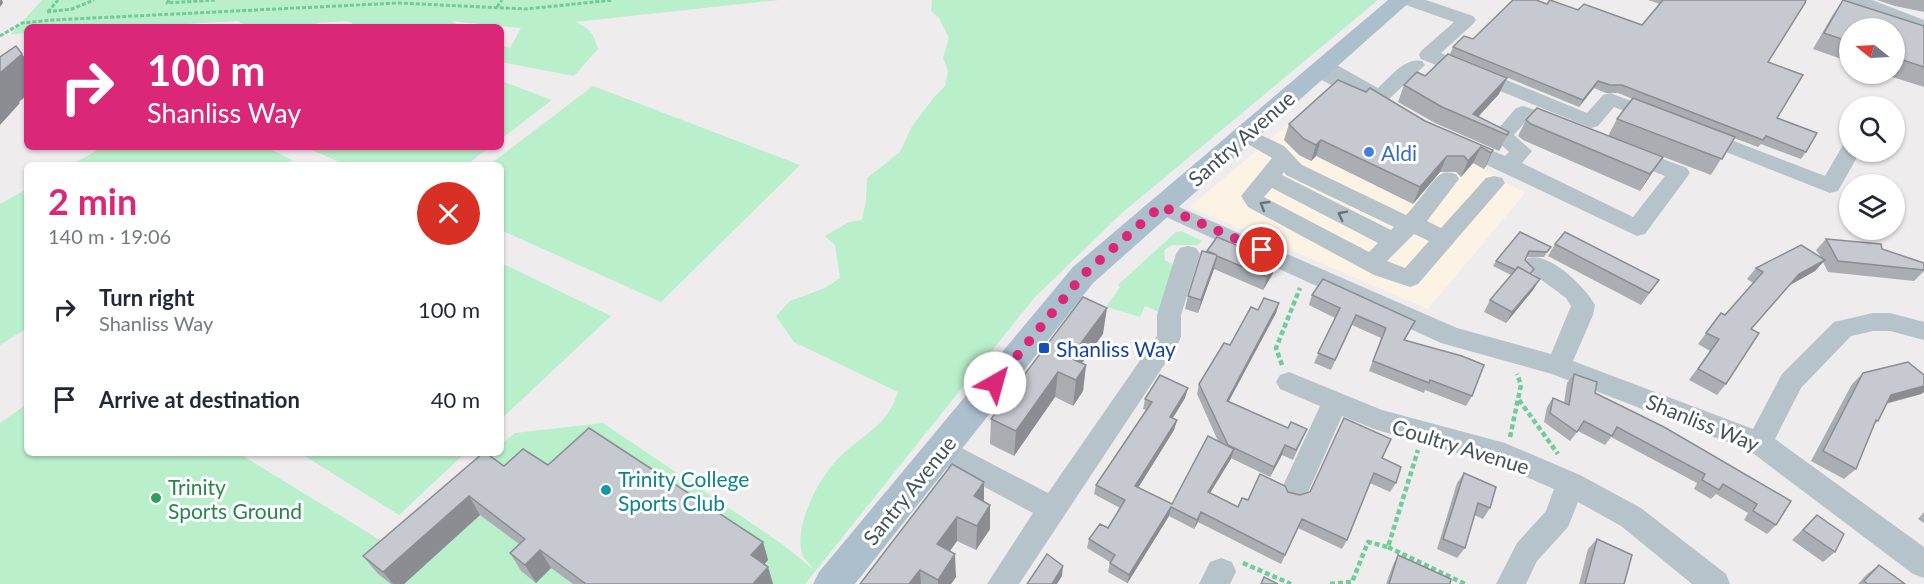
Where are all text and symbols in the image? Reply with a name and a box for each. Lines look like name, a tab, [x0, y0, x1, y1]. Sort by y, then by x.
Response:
north arrow	[1839, 18, 1905, 84]
map controls	[1839, 18, 1905, 240]
text: 100 m	[147, 45, 265, 95]
icon: right	[48, 48, 126, 126]
street label: Santry Avenue	[1183, 85, 1299, 191]
text: Shanliss Way	[147, 96, 301, 129]
button: search	[1839, 96, 1905, 162]
place label: Aldi	[1381, 140, 1417, 165]
marker: Aldi	[1362, 145, 1376, 159]
button: layers	[1839, 174, 1905, 240]
text: 2 min	[48, 179, 137, 223]
button: close	[417, 182, 480, 245]
one-way arrow	[1260, 201, 1270, 213]
one-way arrow	[1337, 211, 1348, 222]
text: 140 m · 19:06	[48, 224, 171, 248]
pin	[1236, 224, 1287, 275]
icon: arrive	[1245, 233, 1278, 266]
text: Turn right	[99, 284, 194, 311]
icon: right	[48, 293, 81, 326]
text: 100 m	[418, 296, 480, 323]
text: Shanliss Way	[99, 311, 213, 335]
place label: Shanliss Way	[1056, 336, 1176, 361]
marker: Shanliss Way	[1037, 341, 1051, 355]
position arrow	[963, 351, 1027, 415]
icon: arrive	[48, 383, 81, 416]
text: Arrive at destination	[99, 386, 300, 413]
text: 40 m	[431, 386, 480, 413]
street label: Shanliss Way	[1643, 388, 1763, 456]
street label: Coultry Avenue	[1389, 413, 1533, 479]
street label: Santry Avenue	[857, 430, 961, 550]
place label: Trinity College Sports Club	[618, 466, 749, 515]
place label: Trinity Sports Ground	[168, 474, 302, 523]
marker: Trinity College Sports Club	[599, 483, 613, 497]
marker: Trinity Sports Ground	[149, 491, 163, 505]

